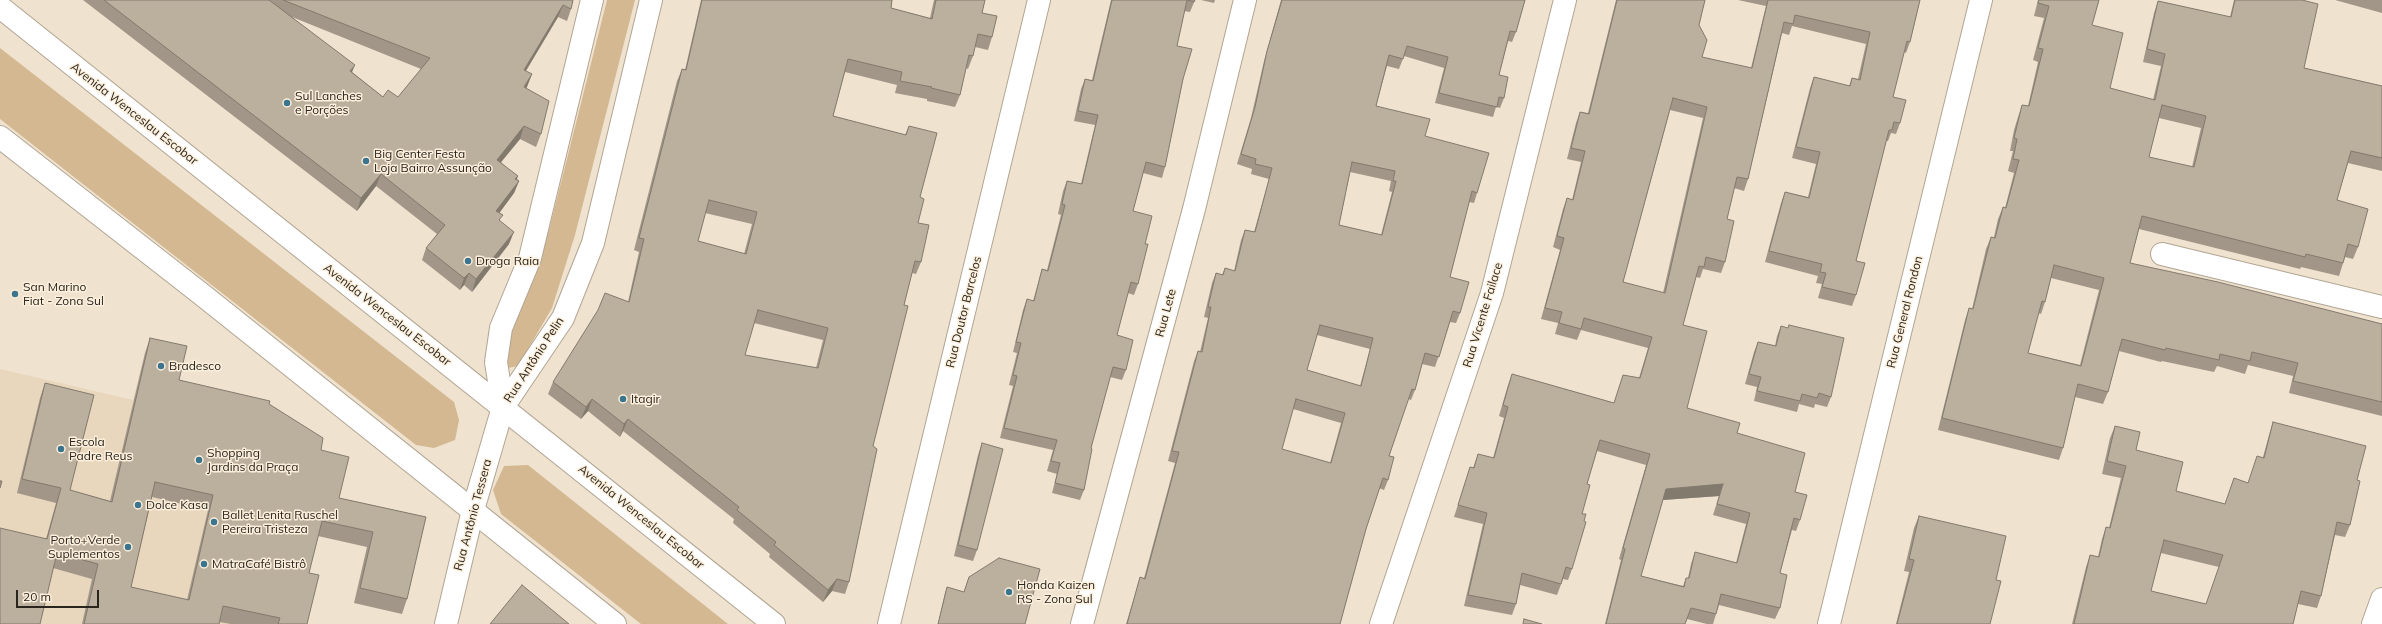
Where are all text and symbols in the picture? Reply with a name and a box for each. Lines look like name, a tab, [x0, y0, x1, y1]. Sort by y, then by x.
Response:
street label: Avenida Wenceslau Escobar	[67, 60, 201, 168]
place label: Sul Lanches e Porções	[295, 89, 362, 117]
marker: Sul Lanches e Porções	[282, 98, 292, 108]
place label: Big Center Festa Loja Bairro Assunção	[374, 147, 492, 175]
marker: Big Center Festa Loja Bairro Assunção	[361, 156, 371, 166]
place label: Droga Raia	[476, 254, 539, 268]
street label: Rua General Rondon	[1884, 254, 1926, 370]
street label: Rua Doutor Barcelos	[943, 255, 985, 369]
marker: Droga Raia	[463, 256, 473, 266]
street label: Avenida Wenceslau Escobar	[320, 261, 454, 369]
street label: Rua Vicente Failace	[1460, 261, 1506, 369]
place label: San Marino Fiat - Zona Sul	[23, 280, 104, 308]
street label: Rua Lete	[1153, 287, 1179, 339]
marker: San Marino Fiat - Zona Sul	[10, 289, 20, 299]
street label: Rua Antônio Pelin	[501, 315, 567, 405]
place label: Bradesco	[169, 359, 221, 373]
marker: Bradesco	[156, 361, 166, 371]
place label: Itagir	[631, 392, 660, 406]
marker: Itagir	[618, 394, 628, 404]
place label: Escola Padre Reus	[69, 435, 132, 463]
marker: Escola Padre Reus	[56, 444, 66, 454]
place label: Shopping Jardins da Praça	[207, 446, 298, 474]
marker: Shopping Jardins da Praça	[194, 455, 204, 465]
street label: Rua Antônio Tessera	[451, 458, 495, 572]
street label: Avenida Wenceslau Escobar	[575, 462, 707, 572]
place label: Dolce Kasa	[146, 498, 208, 512]
marker: Dolce Kasa	[133, 500, 143, 510]
place label: Ballet Lenita Ruschel Pereira Tristeza	[222, 508, 338, 536]
marker: Ballet Lenita Ruschel Pereira Tristeza	[209, 517, 219, 527]
place label: Porto+Verde Suplementos	[48, 533, 120, 561]
marker: Porto+Verde Suplementos	[123, 542, 133, 552]
place label: MatraCafé Bistrô	[212, 557, 306, 571]
marker: MatraCafé Bistrô	[199, 559, 209, 569]
place label: Honda Kaizen RS - Zona Sul	[1017, 578, 1095, 606]
scale bar	[18, 582, 101, 608]
marker: Honda Kaizen RS - Zona Sul	[1004, 587, 1014, 597]
text: 20 m	[23, 589, 51, 604]

